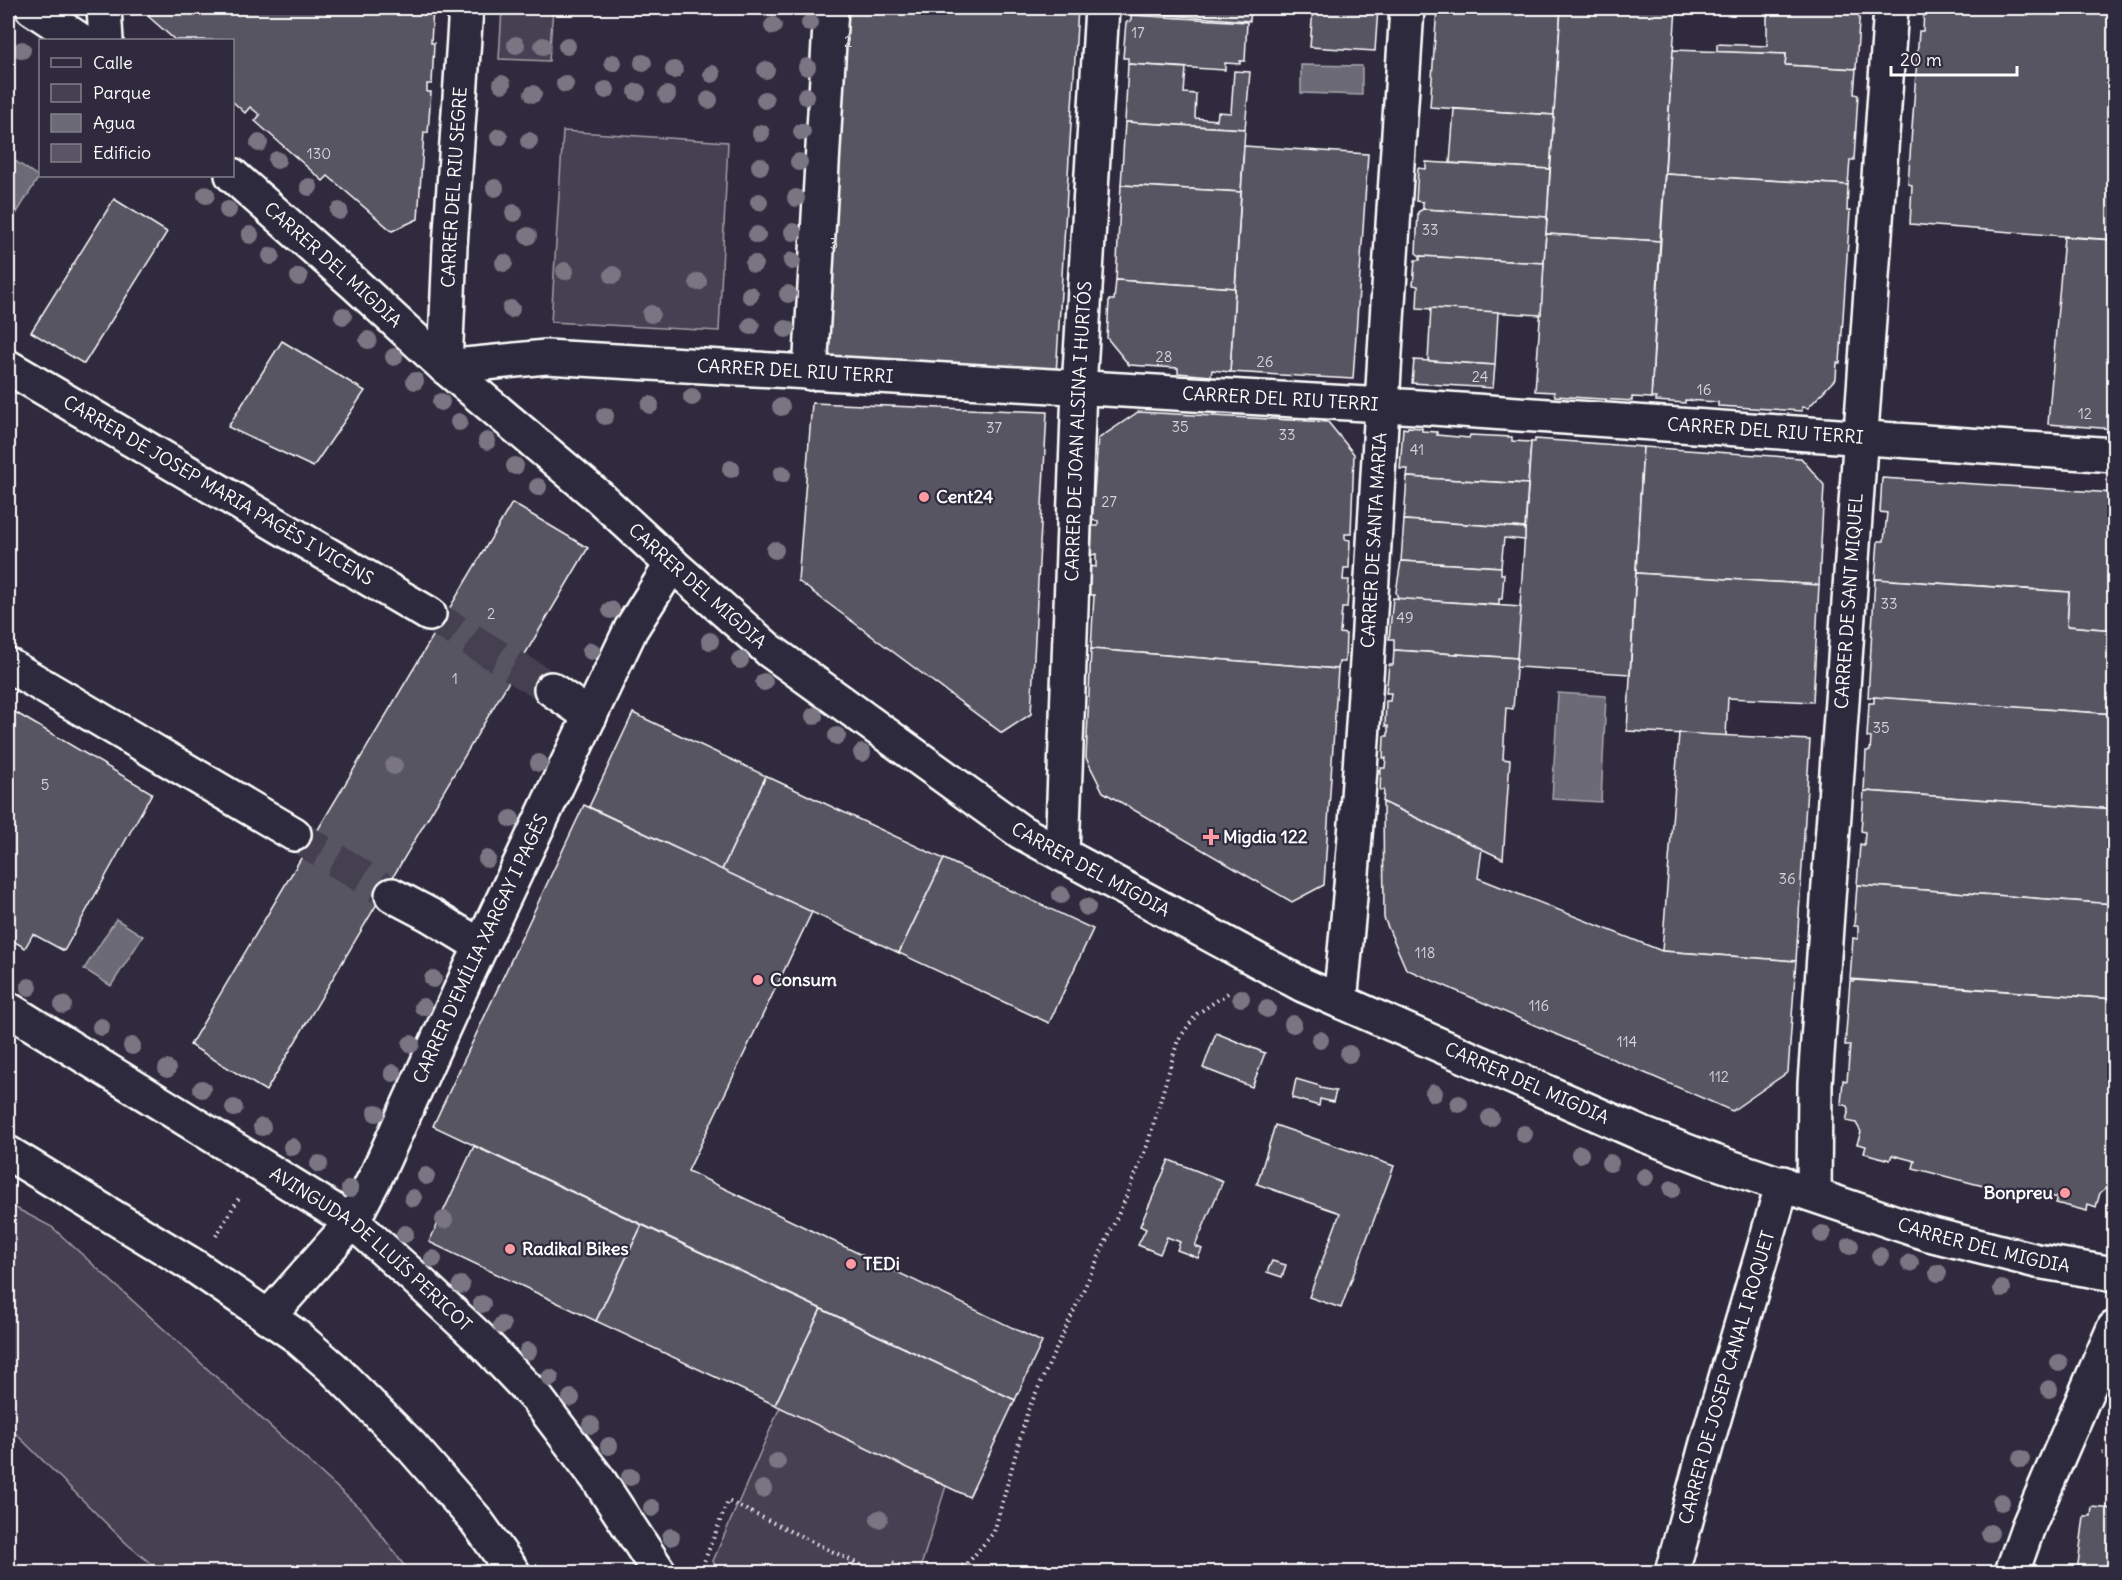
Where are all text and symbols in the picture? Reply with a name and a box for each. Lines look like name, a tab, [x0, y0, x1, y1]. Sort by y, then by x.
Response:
house number: 17	[1131, 23, 1145, 42]
house number: 2	[844, 32, 852, 51]
legend	[39, 39, 234, 177]
scale bar	[1891, 39, 2017, 77]
text: 20 m	[1900, 48, 1942, 71]
text: Calle	[93, 51, 133, 74]
text: Parque	[93, 81, 151, 104]
street label: CARRER DEL RIU SEGRE	[436, 86, 472, 288]
text: Agua	[93, 111, 135, 134]
text: Edificio	[93, 141, 151, 164]
house number: 130	[307, 144, 331, 163]
street label: CARRER DEL MIGDIA	[259, 197, 407, 332]
house number: 33	[1421, 220, 1439, 239]
house number: 3	[830, 234, 838, 253]
street label: CARRER DE JOAN ALSINA I HURTÓS	[1060, 280, 1096, 582]
house number: 28	[1156, 347, 1172, 366]
house number: 26	[1257, 352, 1273, 371]
street label: CARRER DEL RIU TERRI	[696, 354, 894, 388]
house number: 24	[1472, 367, 1489, 386]
house number: 16	[1697, 380, 1711, 399]
street label: CARRER DEL RIU TERRI	[1181, 381, 1379, 416]
street label: CARRER DE JOSEP MARIA PAGÈS I VICENS	[59, 390, 378, 590]
house number: 12	[2078, 404, 2092, 423]
street label: CARRER DEL RIU TERRI	[1666, 412, 1864, 449]
house number: 35	[1171, 417, 1189, 436]
house number: 37	[986, 418, 1002, 437]
house number: 33	[1278, 425, 1296, 444]
street label: CARRER DE SANTA MARIA	[1356, 432, 1391, 649]
house number: 41	[1410, 440, 1424, 459]
place label: Cent24	[936, 485, 994, 508]
marker: Cent24	[917, 490, 931, 504]
house number: 27	[1101, 492, 1117, 511]
street label: CARRER DE SANT MIQUEL	[1829, 492, 1868, 710]
street label: CARRER DEL MIGDIA	[624, 518, 771, 653]
house number: 33	[1880, 594, 1898, 613]
house number: 2	[487, 604, 495, 623]
house number: 49	[1396, 608, 1414, 627]
house number: 1	[452, 669, 458, 688]
house number: 35	[1872, 718, 1890, 737]
house number: 5	[41, 775, 49, 794]
street label: CARRER D'EMÍLIA XARGAY I PAGÈS	[408, 810, 553, 1087]
street label: CARRER DEL MIGDIA	[1007, 817, 1174, 922]
place label: Migdia 122	[1223, 825, 1308, 848]
marker: Migdia 122	[1204, 830, 1218, 844]
house number: 36	[1778, 869, 1796, 888]
house number: 118	[1415, 943, 1435, 962]
place label: Consum	[770, 968, 837, 991]
marker: Consum	[751, 973, 765, 987]
house number: 116	[1529, 996, 1549, 1015]
house number: 114	[1617, 1032, 1638, 1051]
street label: CARRER DEL MIGDIA	[1441, 1037, 1613, 1129]
house number: 112	[1709, 1067, 1729, 1086]
street label: AVINGUDA DE LLUÍS PERICOT	[266, 1162, 477, 1336]
place label: Bonpreu	[1983, 1181, 2053, 1204]
marker: Bonpreu	[2058, 1186, 2072, 1200]
street label: CARRER DEL MIGDIA	[1895, 1212, 2072, 1277]
street label: CARRER DE JOSEP CANAL I ROQUET	[1673, 1228, 1779, 1527]
place label: Radikal Bikes	[522, 1237, 629, 1260]
marker: Radikal Bikes	[503, 1242, 517, 1256]
place label: TEDi	[863, 1252, 900, 1275]
marker: TEDi	[844, 1257, 858, 1271]

